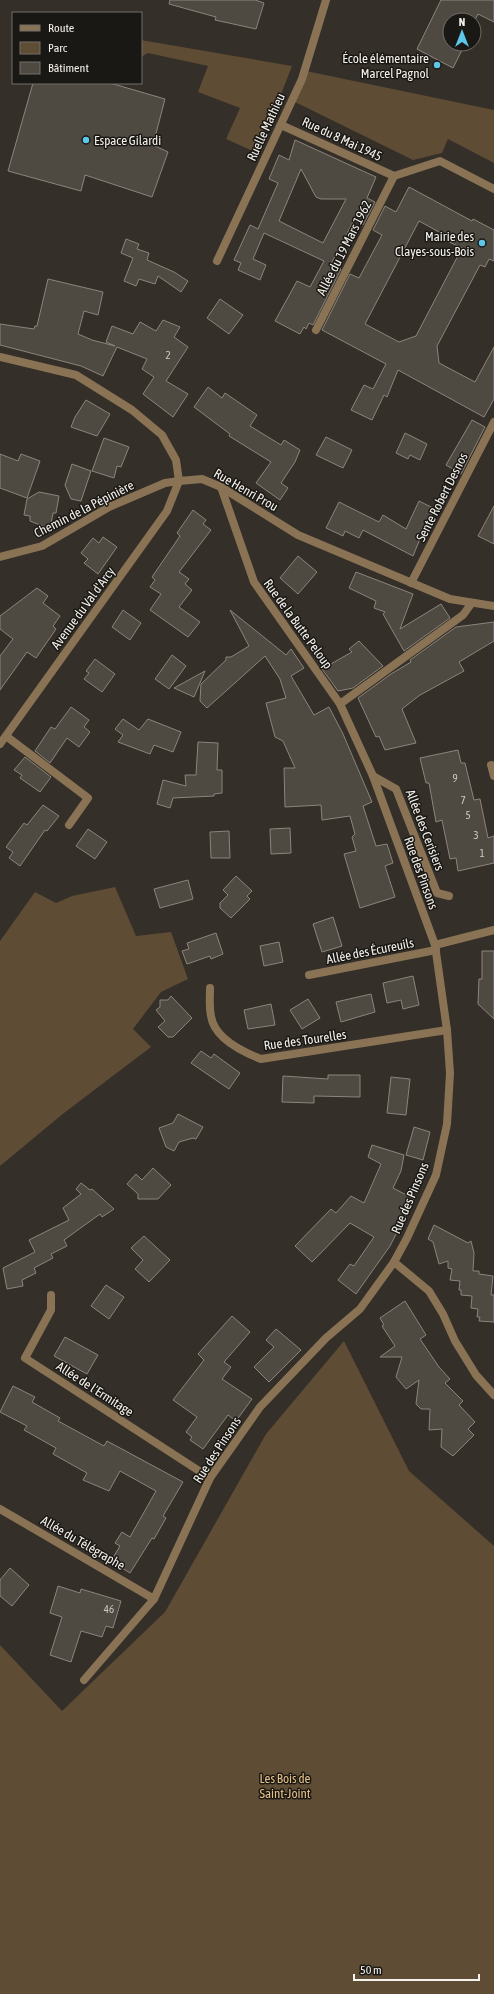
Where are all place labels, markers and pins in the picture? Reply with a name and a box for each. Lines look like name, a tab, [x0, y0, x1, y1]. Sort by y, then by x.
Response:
place label: École élémentaire Marcel Pagnol	[342, 51, 430, 81]
marker: École élémentaire Marcel Pagnol	[432, 60, 442, 70]
place label: Espace Gilardi	[94, 133, 161, 148]
marker: Espace Gilardi	[81, 135, 91, 145]
place label: Mairie des Clayes-sous-Bois	[395, 229, 474, 259]
marker: Mairie des Clayes-sous-Bois	[477, 238, 487, 248]

